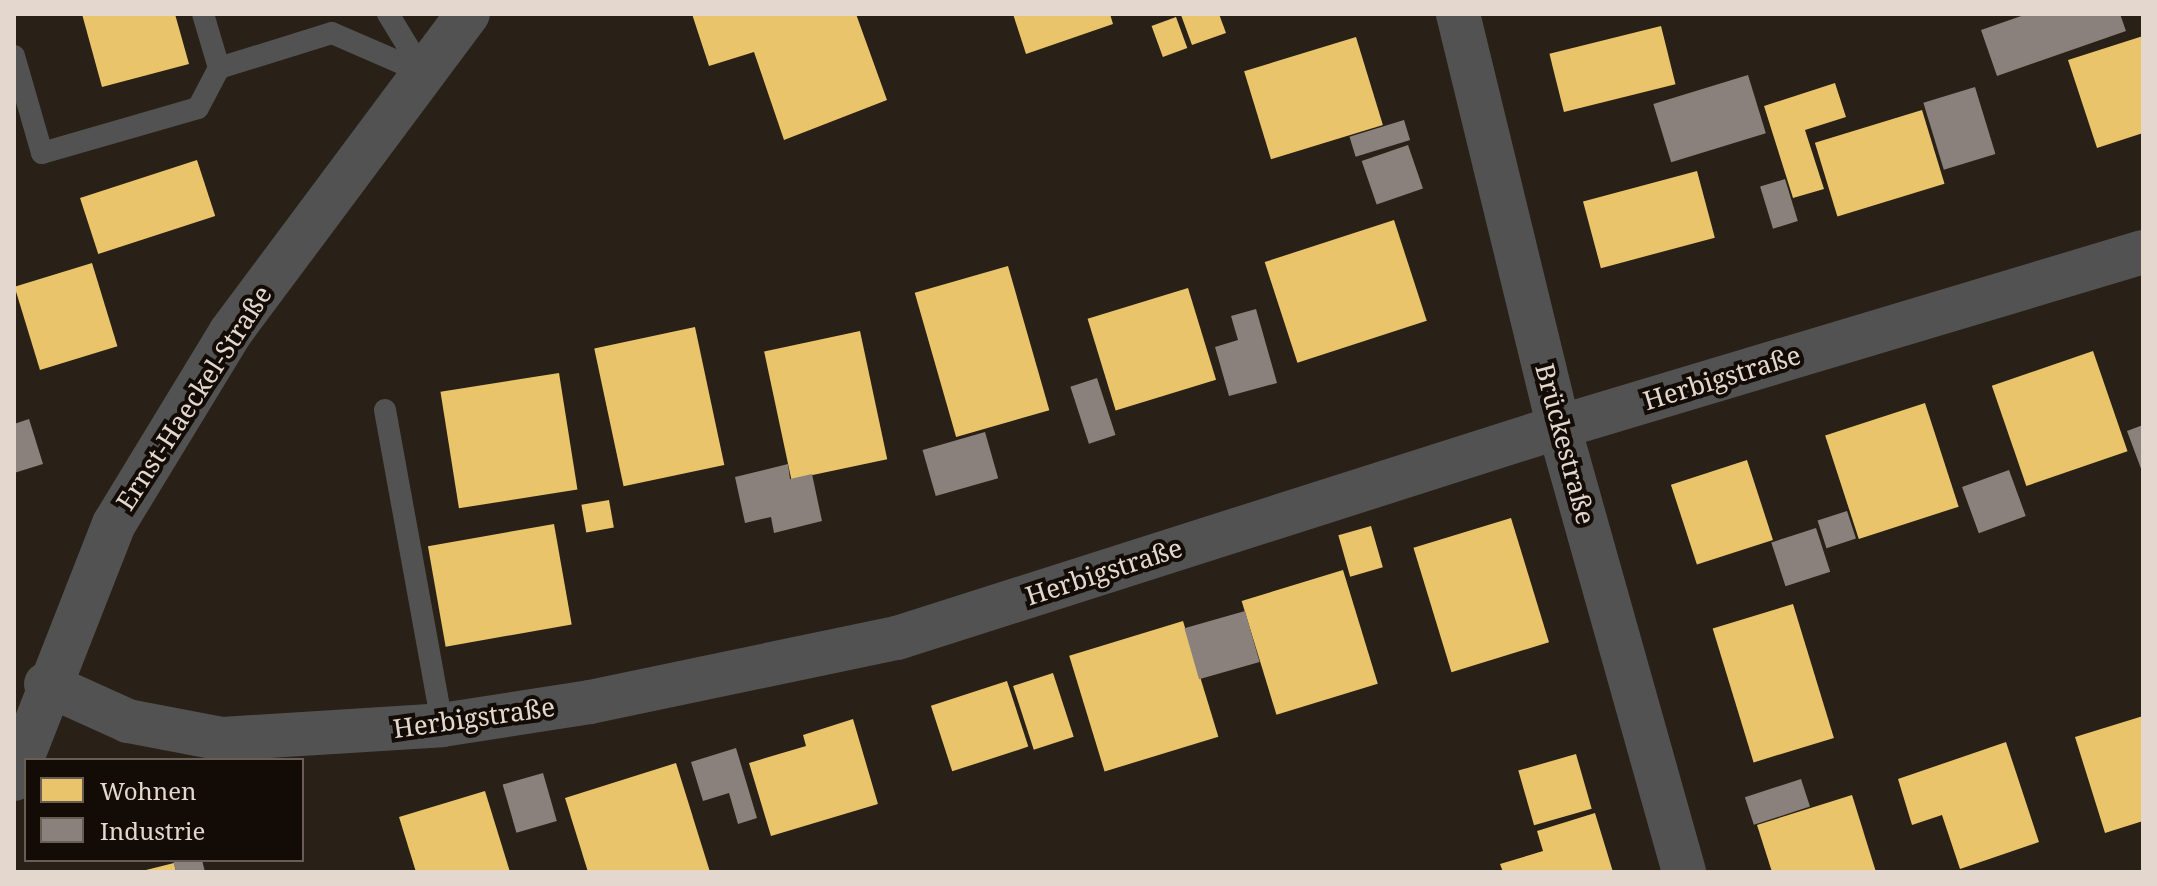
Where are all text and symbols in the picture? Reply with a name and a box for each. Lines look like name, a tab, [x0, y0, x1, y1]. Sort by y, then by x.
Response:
street label: Ernst-Haeckel-Straße	[110, 280, 278, 516]
street label: Herbigstraße	[1639, 339, 1805, 417]
street label: Brückestraße	[1529, 360, 1601, 528]
street label: Herbigstraße	[1022, 532, 1186, 612]
street label: Herbigstraße	[391, 691, 557, 745]
legend	[24, 758, 304, 862]
text: Wohnen	[100, 774, 197, 807]
text: Industrie	[100, 814, 205, 847]

